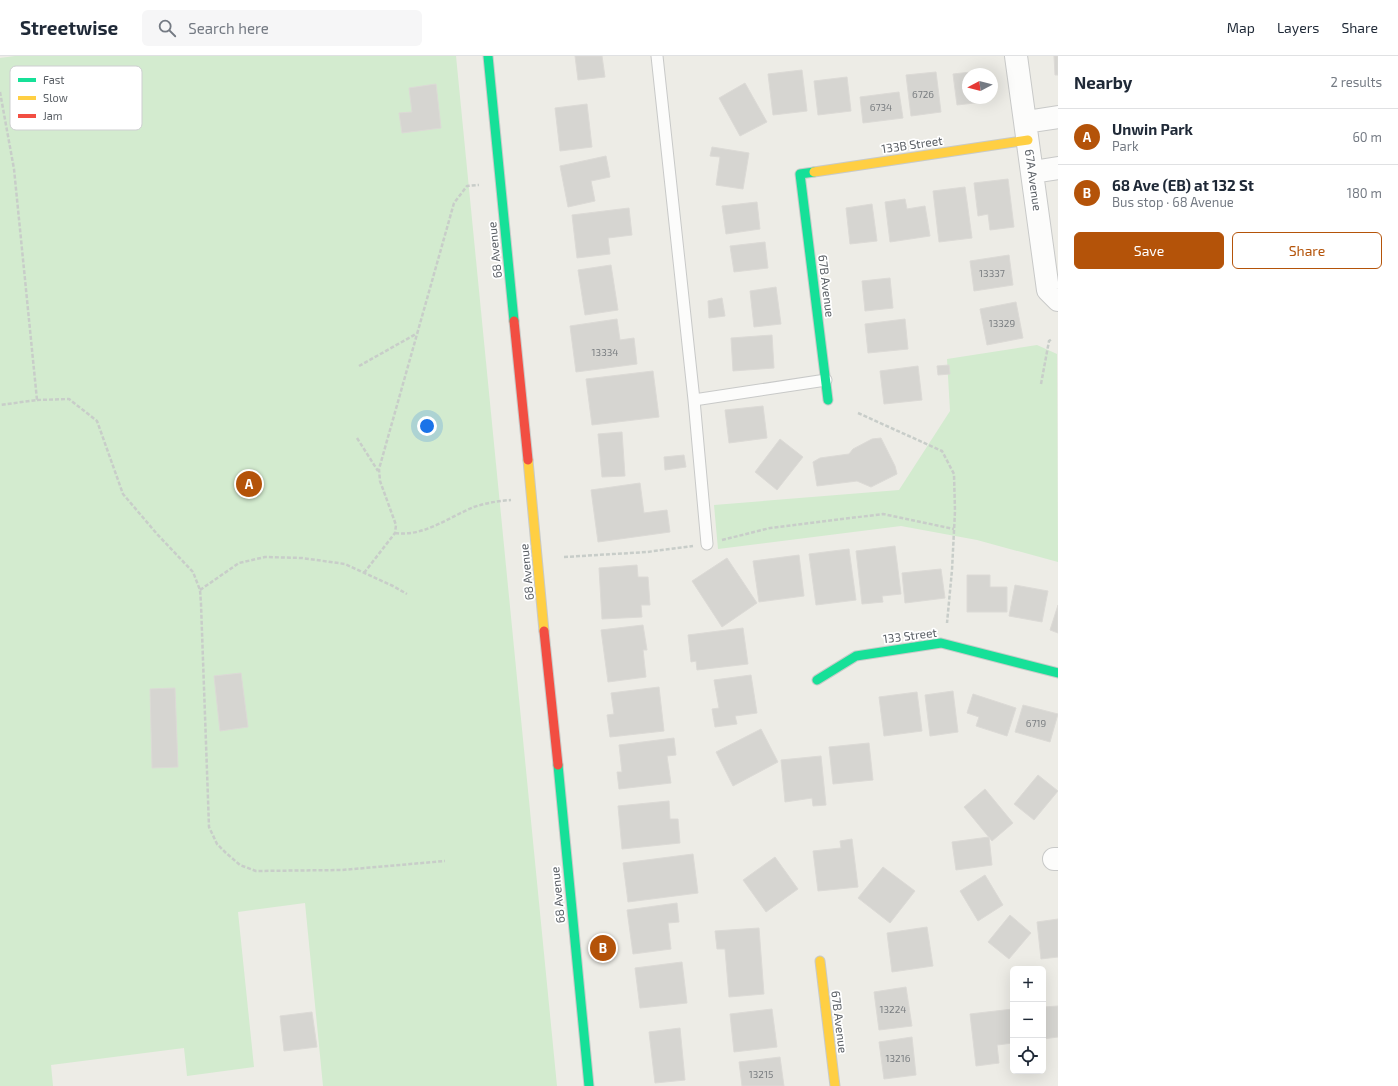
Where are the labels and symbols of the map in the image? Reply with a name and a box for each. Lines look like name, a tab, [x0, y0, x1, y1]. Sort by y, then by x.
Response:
legend	[10, 66, 142, 130]
north arrow	[962, 68, 998, 104]
text: Fast	[43, 73, 65, 86]
house number: 6726	[912, 88, 934, 100]
text: Slow	[43, 91, 68, 104]
house number: 6734	[870, 101, 892, 113]
text: Jam	[43, 109, 62, 122]
street label: 133B Street	[880, 133, 944, 155]
street label: 67A Avenue	[1023, 148, 1045, 212]
street label: 68 Avenue	[484, 221, 504, 279]
street label: 67B Avenue	[816, 254, 838, 318]
house number: 13337	[979, 267, 1005, 279]
house number: 13329	[989, 317, 1015, 329]
house number: 13334	[592, 346, 618, 358]
your location	[417, 416, 437, 436]
pin: A	[236, 469, 262, 499]
street label: 68 Avenue	[516, 543, 536, 601]
street label: 133 Street	[882, 625, 938, 645]
house number: 6719	[1026, 717, 1047, 729]
street label: 68 Avenue	[547, 866, 567, 924]
pin: B	[590, 933, 616, 963]
street label: 67B Avenue	[829, 990, 851, 1054]
house number: 13224	[880, 1003, 906, 1015]
house number: 13216	[886, 1052, 911, 1064]
house number: 13215	[749, 1068, 773, 1080]

